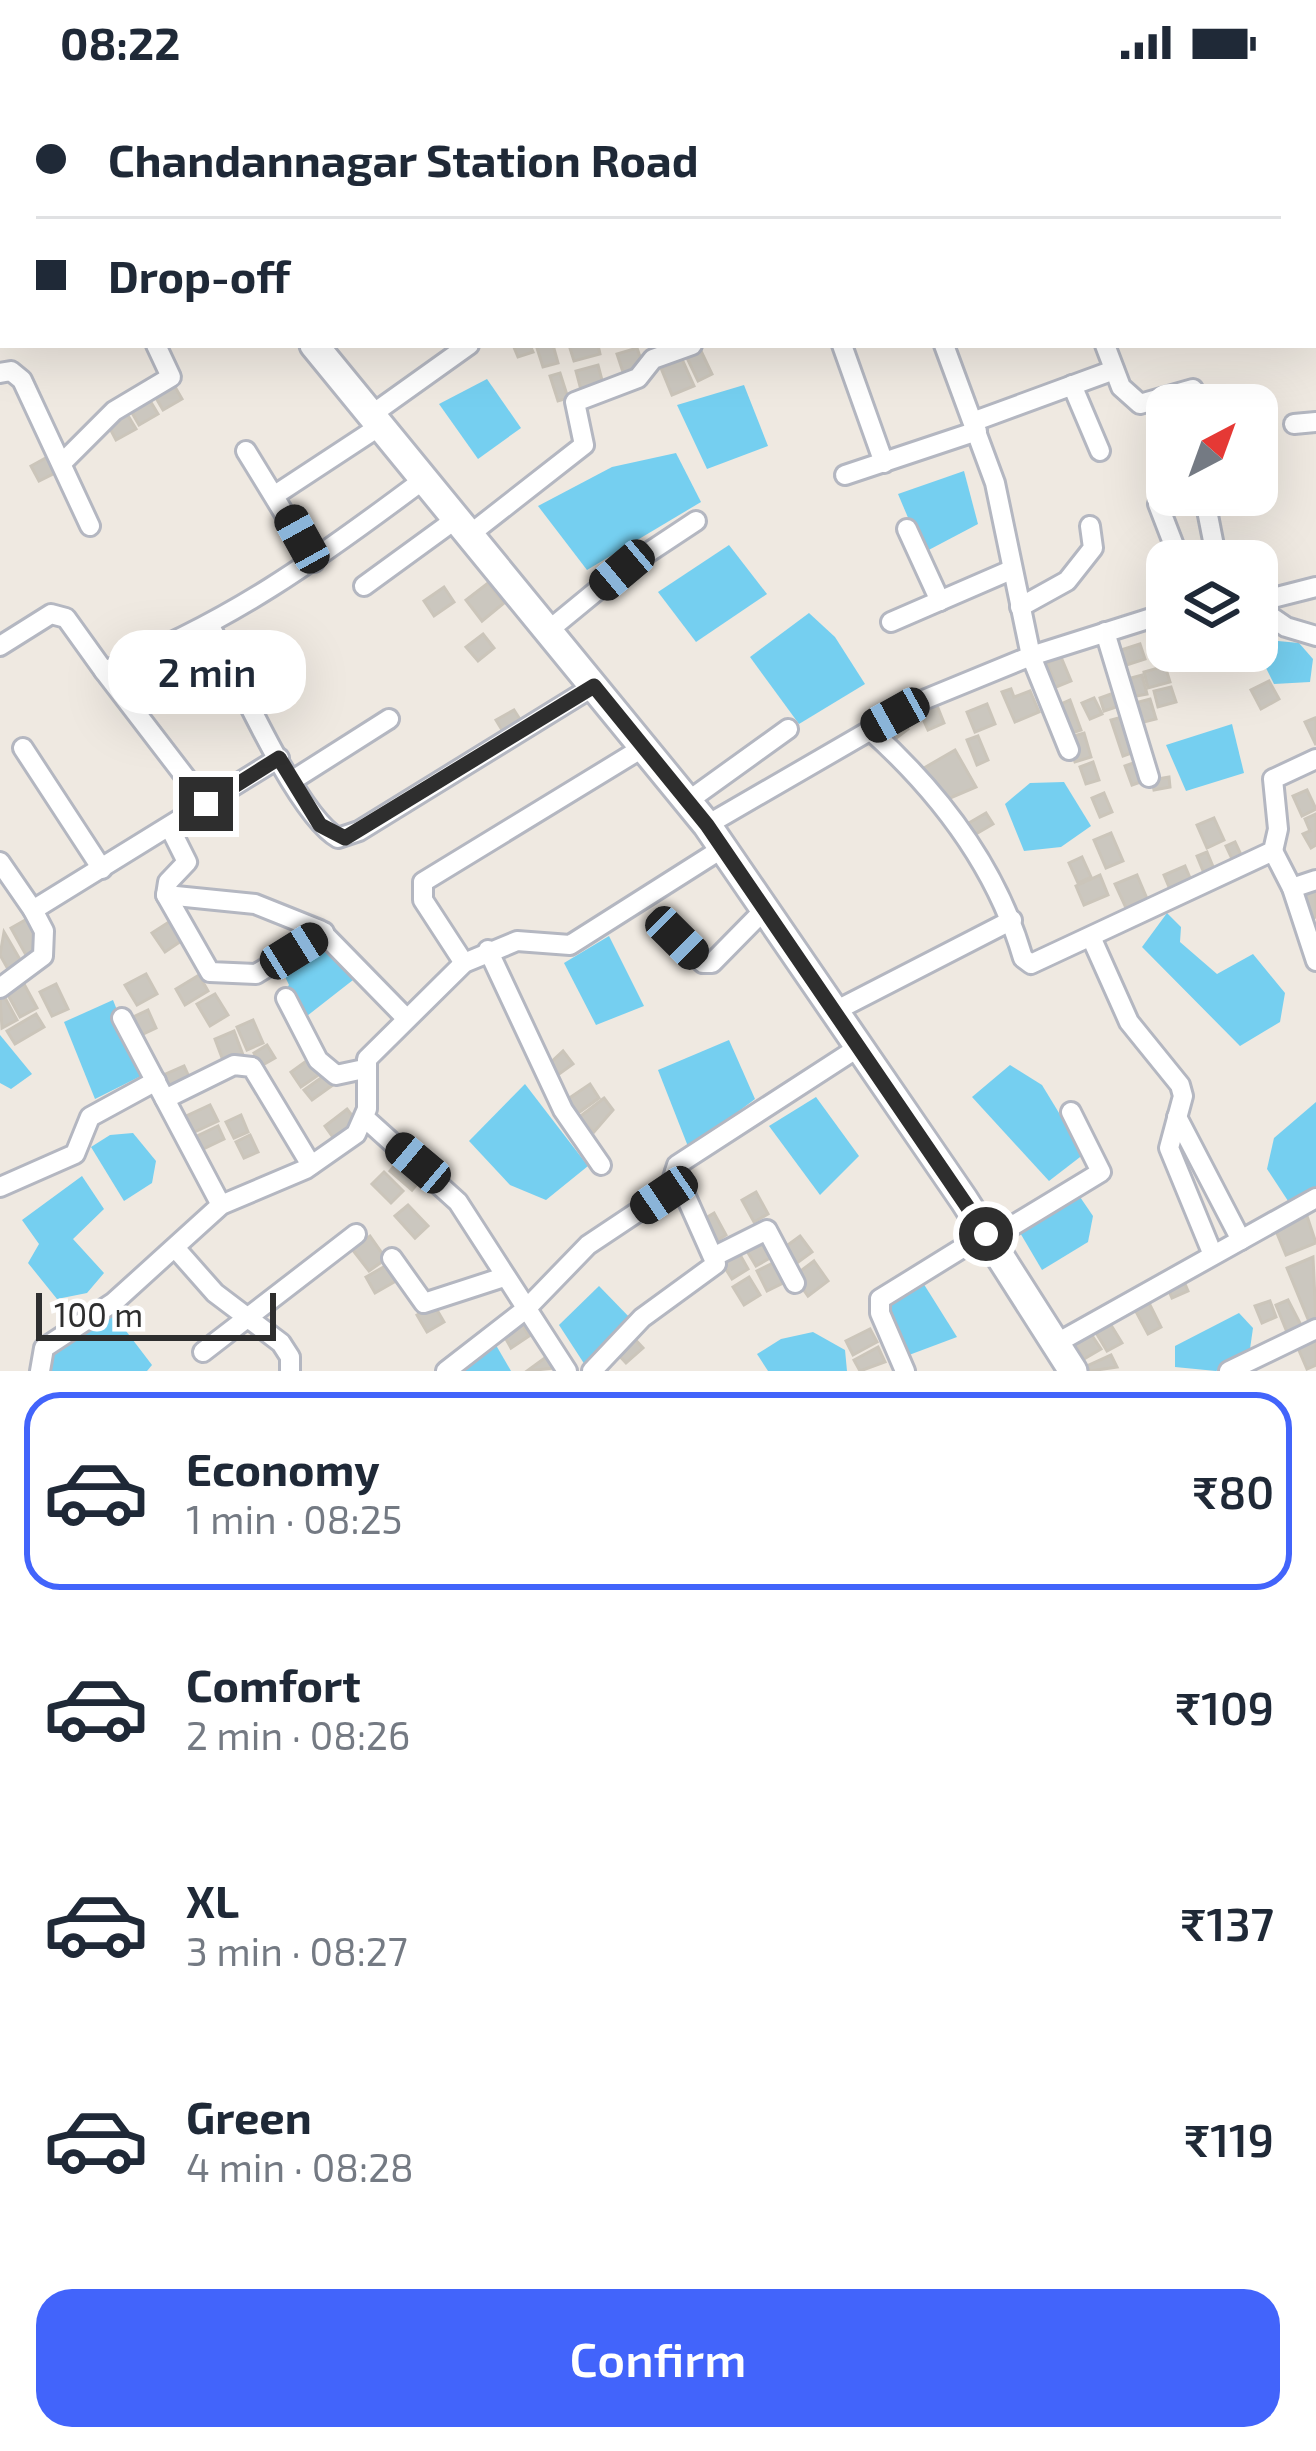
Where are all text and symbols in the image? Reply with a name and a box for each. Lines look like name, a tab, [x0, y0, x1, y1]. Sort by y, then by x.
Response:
text: 08:22	[60, 15, 180, 69]
text: Chandannagar Station Road	[108, 132, 699, 186]
text: Drop-off	[108, 248, 290, 302]
north arrow	[1146, 384, 1278, 516]
map controls	[1146, 384, 1278, 672]
car	[269, 499, 335, 579]
car	[583, 533, 661, 607]
button: layers	[1146, 540, 1278, 672]
callout: 2 min	[107, 630, 305, 714]
text: 2 min	[158, 648, 256, 695]
car	[855, 682, 935, 748]
route end	[179, 777, 233, 831]
car	[639, 900, 715, 976]
car	[254, 917, 334, 985]
car	[379, 1126, 457, 1200]
car	[624, 1160, 704, 1230]
route start	[959, 1207, 1013, 1261]
scale bar	[36, 1287, 276, 1340]
text: 100 m	[54, 1294, 143, 1334]
icon: car	[42, 1437, 150, 1545]
text: Economy	[186, 1441, 380, 1495]
text: ₹80	[1192, 1464, 1274, 1518]
text: 1 min · 08:25	[186, 1495, 403, 1542]
icon: car	[42, 1653, 150, 1761]
text: Comfort	[186, 1657, 361, 1711]
text: ₹109	[1175, 1680, 1274, 1734]
text: 2 min · 08:26	[186, 1711, 410, 1758]
icon: car	[42, 1869, 150, 1977]
text: XL	[186, 1873, 239, 1927]
text: ₹137	[1180, 1896, 1274, 1950]
text: 3 min · 08:27	[186, 1927, 408, 1974]
icon: car	[42, 2085, 150, 2193]
text: Green	[186, 2089, 312, 2143]
text: ₹119	[1184, 2112, 1274, 2166]
text: 4 min · 08:28	[186, 2143, 414, 2190]
button: Confirm	[36, 2289, 1280, 2427]

